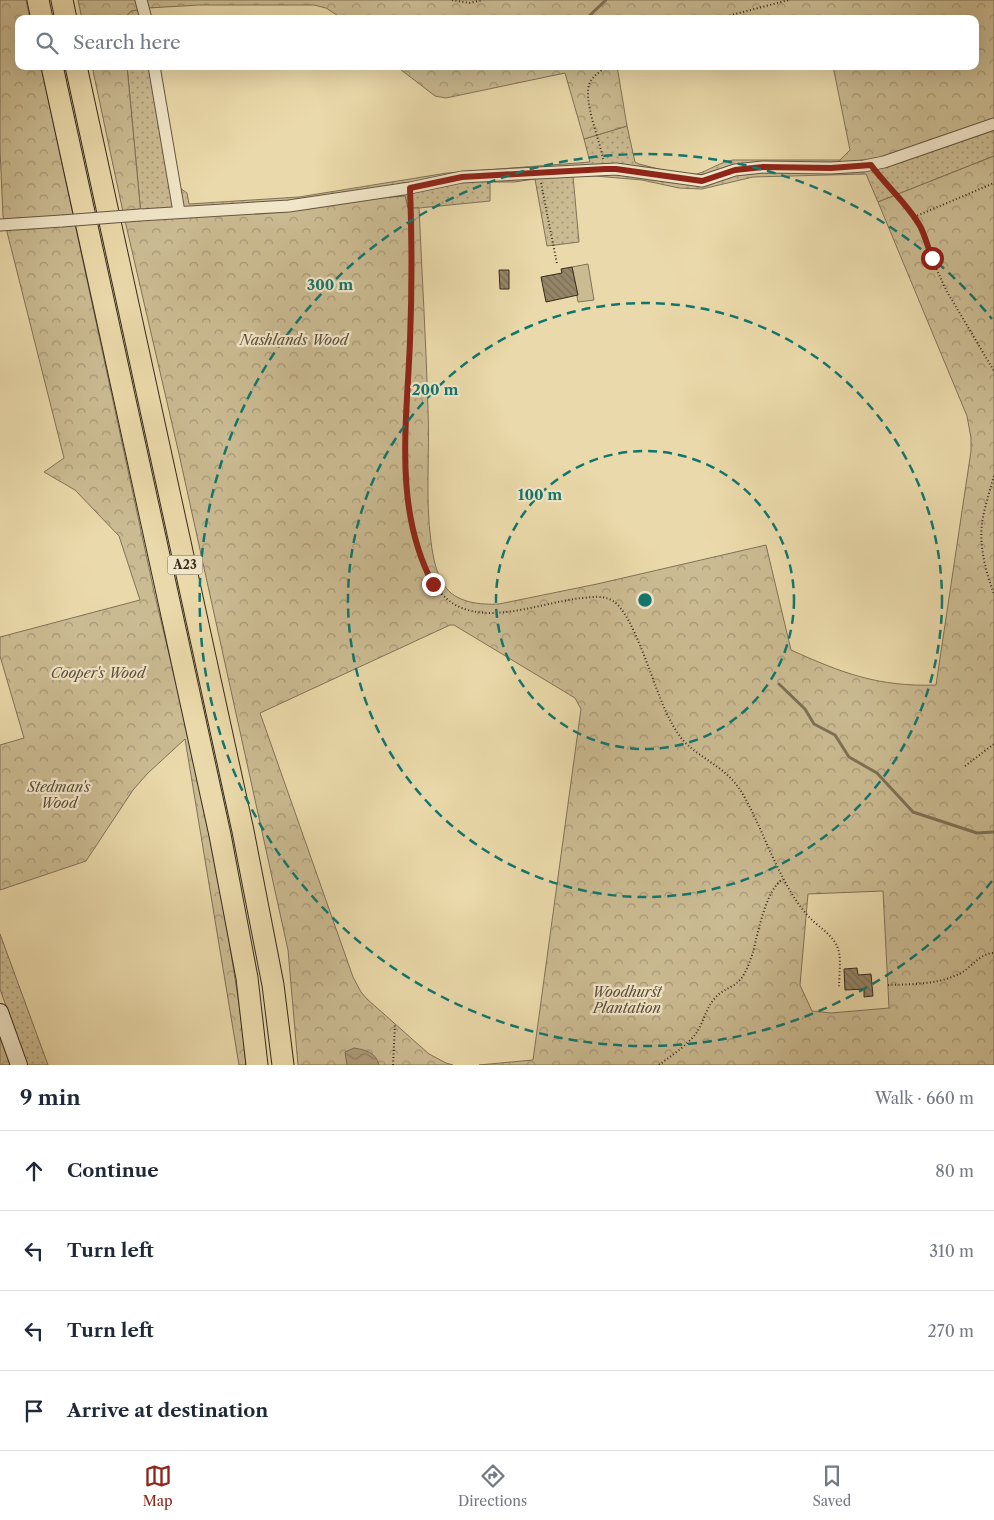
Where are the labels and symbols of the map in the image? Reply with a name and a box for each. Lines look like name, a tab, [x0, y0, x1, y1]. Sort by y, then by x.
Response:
route start	[921, 247, 944, 270]
text: 300 m	[307, 275, 353, 294]
park label: Nashlands Wood	[239, 331, 350, 349]
text: 200 m	[412, 380, 458, 399]
text: 100 m	[518, 485, 562, 504]
road number: A23	[168, 556, 202, 574]
route end	[422, 573, 445, 596]
centre of rings	[636, 591, 654, 609]
park label: Cooper's Wood	[51, 664, 147, 682]
park label: Stedman's Wood	[27, 778, 91, 812]
park label: Woodhurst Plantation	[592, 983, 663, 1017]

